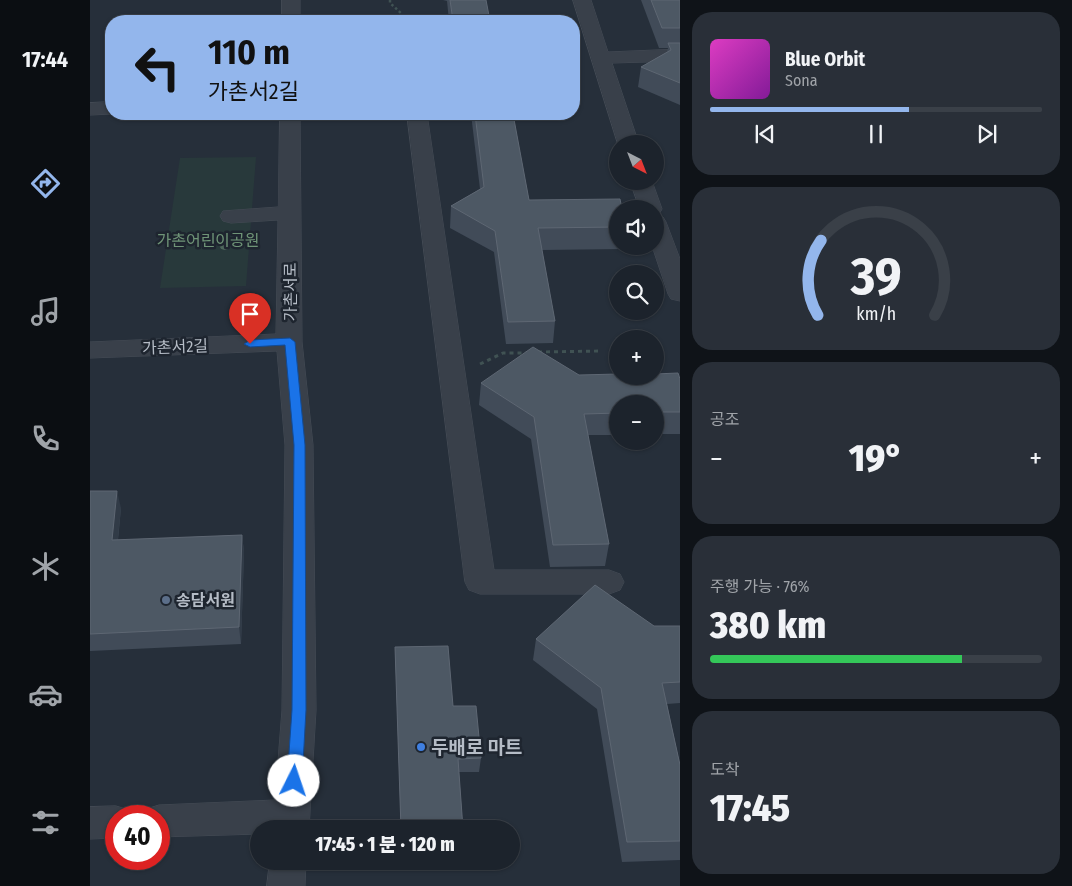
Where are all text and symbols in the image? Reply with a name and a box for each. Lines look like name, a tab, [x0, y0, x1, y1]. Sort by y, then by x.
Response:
text: 110 m	[208, 31, 290, 73]
icon: left	[125, 35, 190, 100]
text: 17:44	[22, 46, 68, 73]
text: Blue Orbit	[785, 48, 865, 71]
text: Sona	[785, 71, 818, 90]
text: 가촌서2길	[208, 78, 299, 105]
icon: previous	[751, 120, 779, 148]
icon: pause	[862, 120, 890, 148]
icon: next	[973, 120, 1001, 148]
north arrow	[609, 135, 664, 190]
map controls	[609, 135, 664, 450]
icon: directions	[28, 166, 63, 201]
button: sound	[609, 200, 664, 255]
park label: 가촌어린이공원	[156, 231, 260, 250]
text: 39	[849, 245, 902, 308]
street label: 가촌서로	[281, 262, 300, 321]
button: search	[609, 265, 664, 320]
pin	[229, 293, 271, 344]
icon: music	[28, 294, 63, 329]
icon: arrive	[236, 300, 264, 328]
text: km/h	[856, 303, 896, 325]
button: +	[609, 330, 664, 385]
street label: 가촌서2길	[142, 336, 208, 358]
button: −	[609, 395, 664, 450]
text: 공조	[710, 410, 739, 429]
icon: phone	[28, 421, 63, 456]
text: 19°	[849, 435, 903, 481]
text: −	[710, 442, 723, 475]
text: +	[1029, 442, 1042, 475]
icon: climate	[28, 549, 63, 584]
text: 주행 가능 · 76%	[710, 577, 810, 596]
place label: 송담서원	[176, 591, 235, 610]
marker: 송담서원	[160, 594, 172, 606]
text: 380 km	[710, 602, 826, 648]
icon: car	[28, 677, 63, 712]
place label: 두배로 마트	[431, 736, 522, 759]
marker: 두배로 마트	[415, 741, 427, 753]
position arrow	[267, 754, 319, 806]
text: 도착	[710, 760, 739, 779]
text: 17:45	[710, 785, 790, 831]
icon: filters	[28, 805, 63, 840]
speed limit sign: 40	[105, 805, 170, 870]
text: 17:45 · 1 분 · 120 m	[315, 833, 455, 856]

